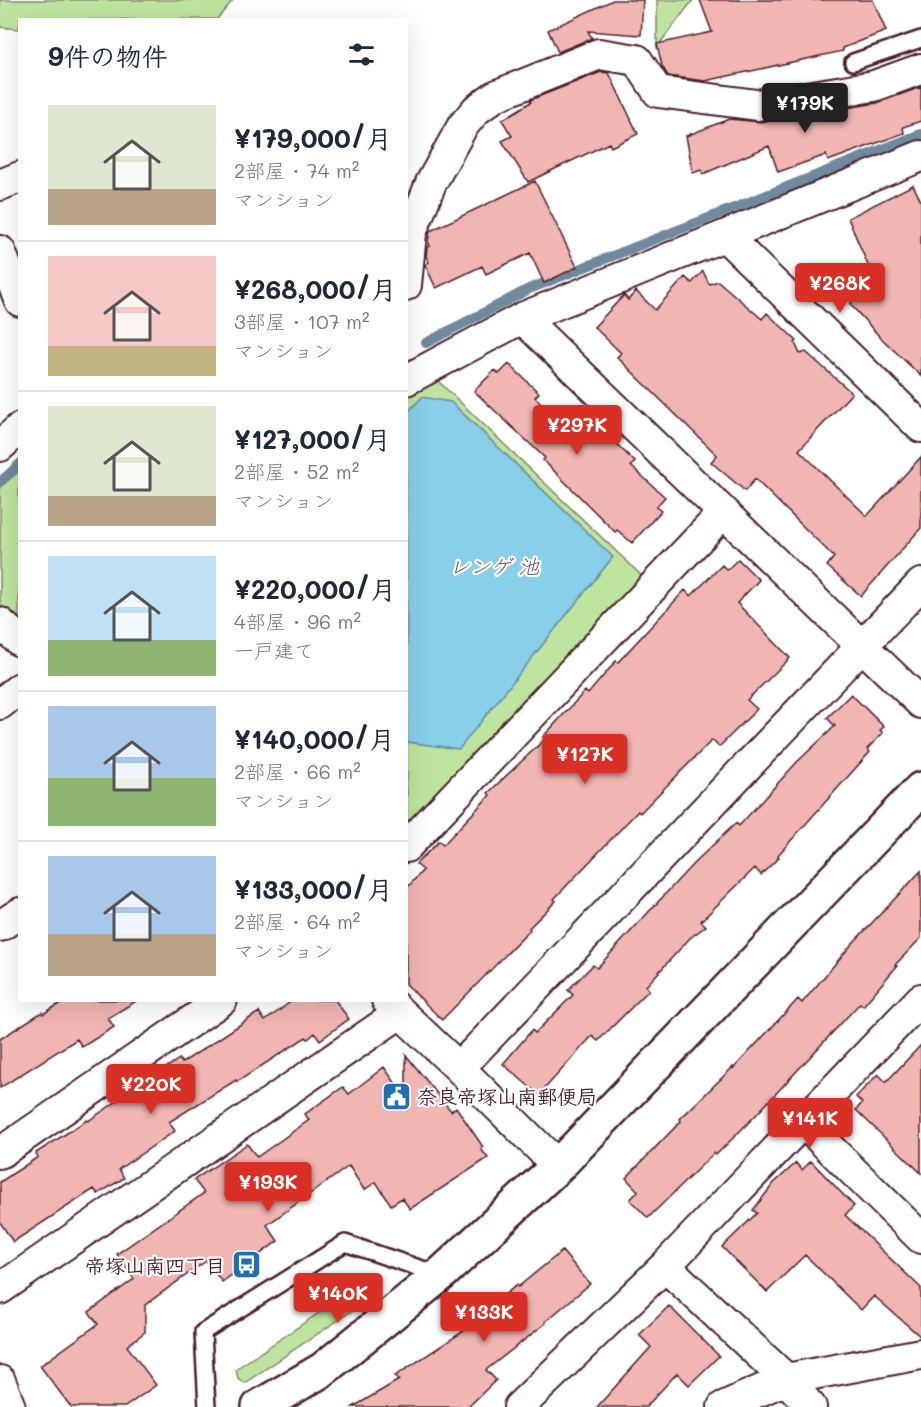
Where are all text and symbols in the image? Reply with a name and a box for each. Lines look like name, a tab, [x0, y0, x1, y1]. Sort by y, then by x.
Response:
icon: filters	[345, 38, 378, 71]
text: 9件の物件	[48, 39, 168, 73]
pin: ¥179K	[763, 83, 847, 134]
text: ¥179K	[776, 89, 834, 115]
text: ¥179,000/月	[234, 121, 392, 155]
icon: home	[96, 129, 168, 201]
text: 2部屋 · 74 m²	[234, 157, 359, 183]
text: マンション	[234, 186, 333, 212]
pin: ¥268K	[798, 263, 882, 314]
text: ¥268K	[809, 269, 871, 295]
text: ¥268,000/月	[234, 272, 397, 306]
icon: home	[96, 280, 168, 352]
text: 3部屋 · 107 m²	[234, 308, 370, 334]
text: マンション	[234, 337, 333, 363]
pin: ¥297K	[535, 405, 619, 456]
text: ¥297K	[547, 411, 607, 437]
text: ¥127,000/月	[234, 422, 391, 456]
icon: home	[96, 430, 168, 502]
text: 2部屋 · 52 m²	[234, 458, 359, 484]
text: マンション	[234, 487, 333, 513]
water label: レンゲ 池	[449, 552, 540, 579]
text: ¥220,000/月	[234, 572, 396, 606]
icon: home	[96, 580, 168, 652]
text: 4部屋 · 96 m²	[234, 608, 361, 634]
text: 一戸建て	[234, 637, 314, 663]
text: ¥140,000/月	[234, 722, 395, 756]
icon: home	[96, 730, 168, 802]
pin: ¥127K	[543, 734, 627, 785]
text: ¥127K	[556, 740, 614, 766]
text: 2部屋 · 66 m²	[234, 758, 361, 784]
text: マンション	[234, 787, 333, 813]
text: ¥133,000/月	[234, 872, 393, 906]
icon: home	[96, 880, 168, 952]
text: 2部屋 · 64 m²	[234, 908, 360, 934]
text: マンション	[234, 937, 333, 963]
pin: ¥220K	[109, 1064, 193, 1115]
text: ¥220K	[120, 1070, 182, 1096]
public building icon: 奈良帝塚山南郵便局	[380, 1080, 412, 1112]
place label: 奈良帝塚山南郵便局	[417, 1083, 597, 1109]
pin: ¥141K	[768, 1098, 852, 1149]
text: ¥141K	[782, 1104, 838, 1130]
pin: ¥193K	[226, 1162, 310, 1213]
text: ¥193K	[238, 1168, 298, 1194]
bus stop icon: 帝塚山南四丁目	[230, 1249, 262, 1281]
place label: 帝塚山南四丁目	[85, 1252, 225, 1278]
pin: ¥140K	[296, 1273, 380, 1324]
text: ¥140K	[308, 1279, 368, 1305]
pin: ¥133K	[442, 1292, 526, 1343]
text: ¥133K	[454, 1298, 514, 1324]

